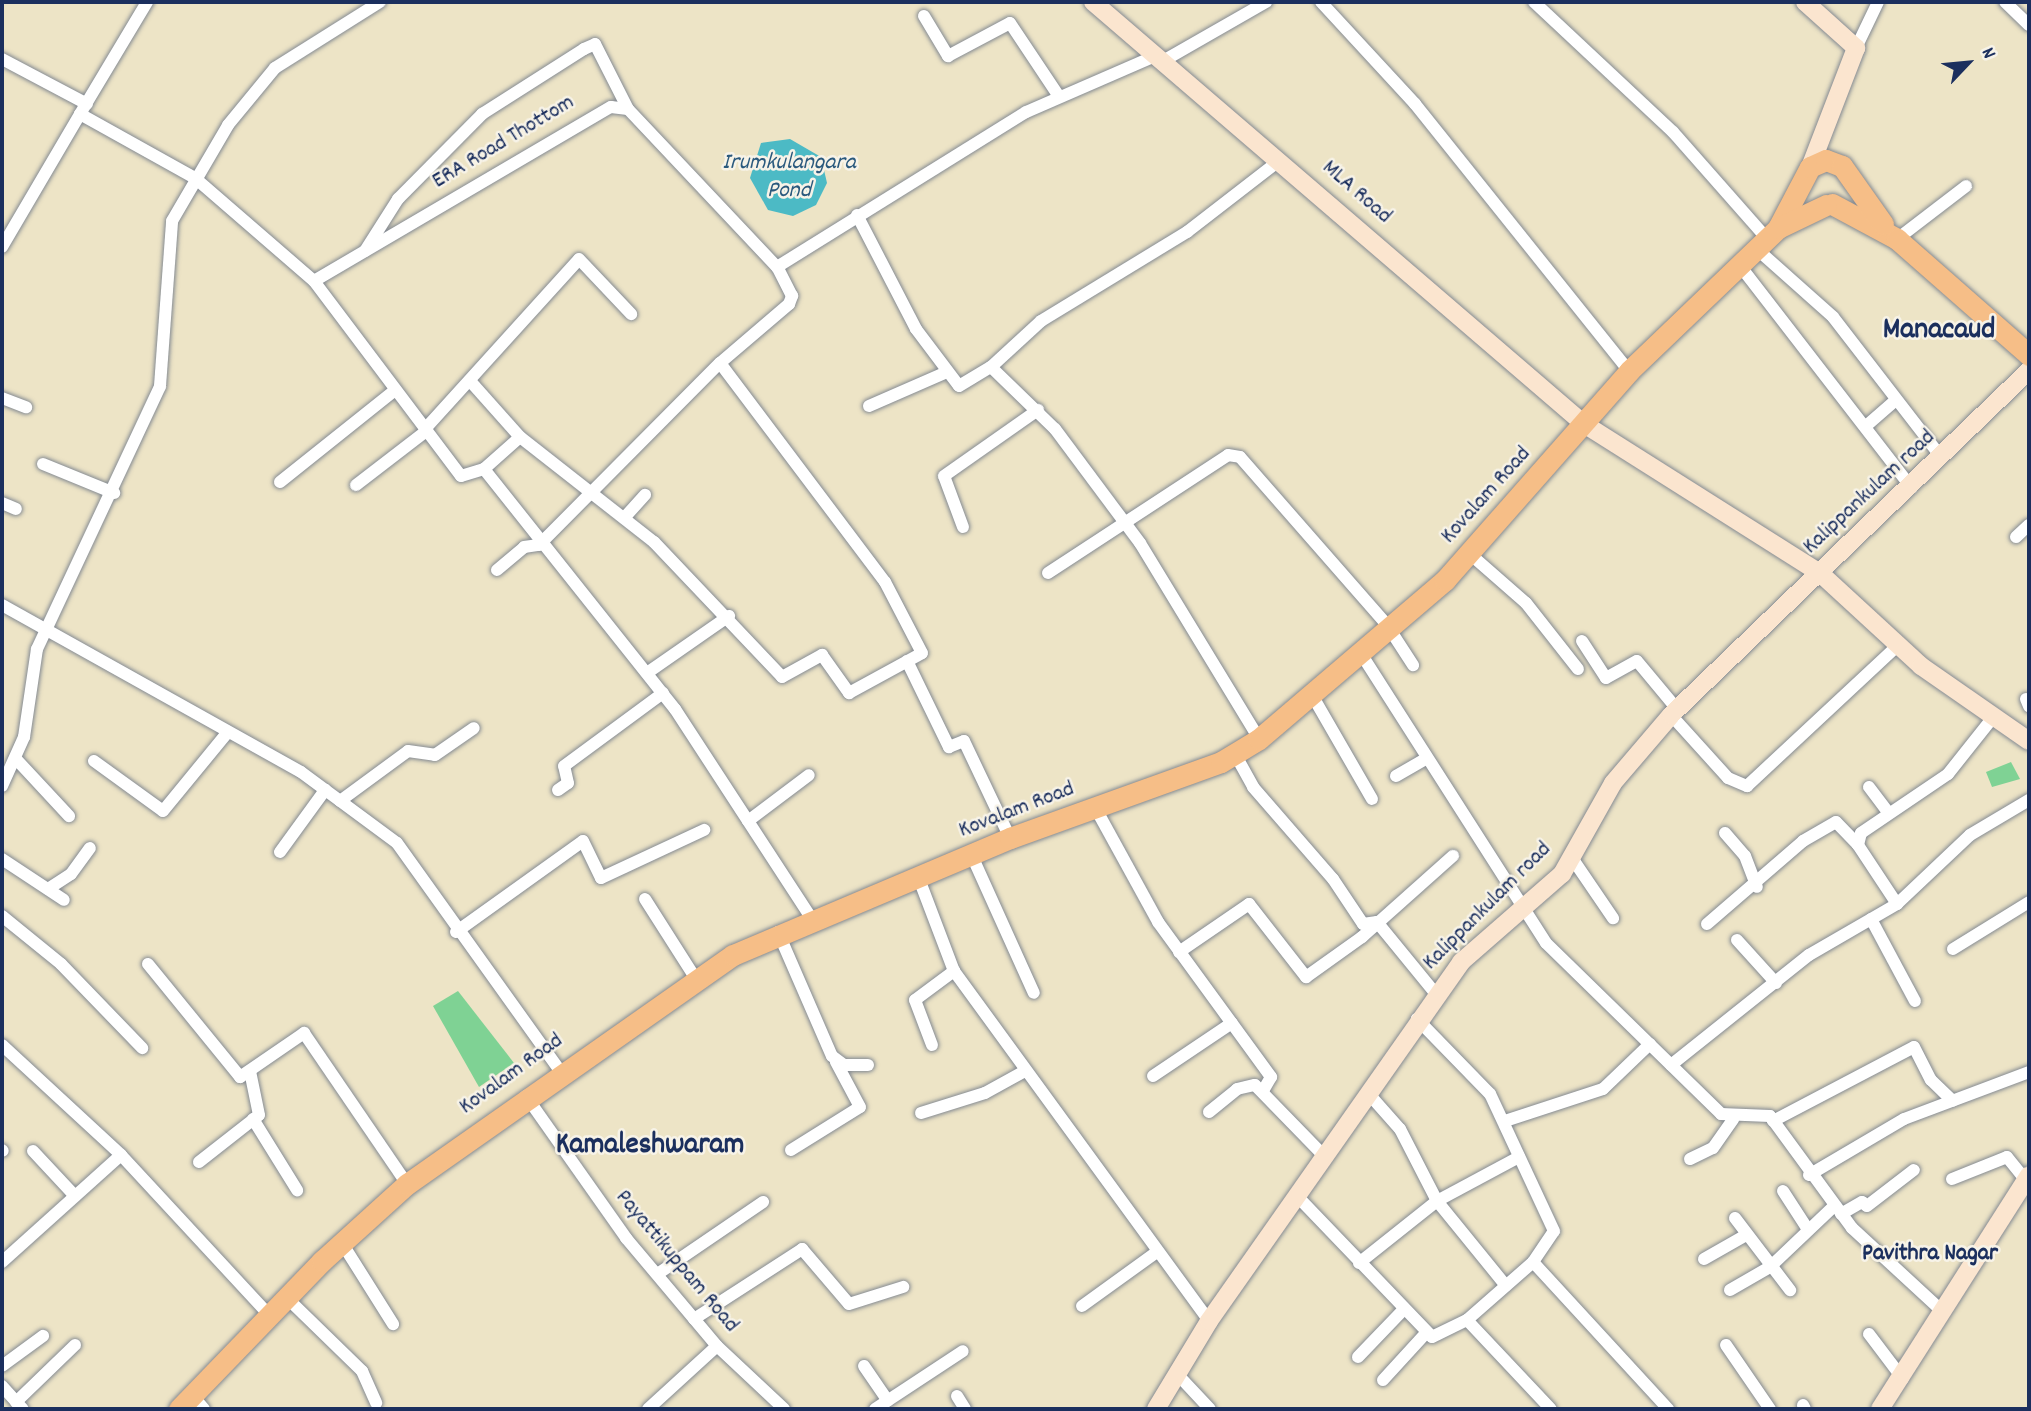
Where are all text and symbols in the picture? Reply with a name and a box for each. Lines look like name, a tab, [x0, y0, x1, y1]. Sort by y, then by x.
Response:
north arrow	[1933, 28, 2003, 98]
text: N	[1973, 43, 2002, 64]
street label: ERA Road Thottom	[428, 90, 580, 196]
water label: Irumkulangara Pond	[722, 150, 856, 206]
street label: MLA Road	[1315, 155, 1397, 231]
district label: Manacaud	[1883, 314, 1995, 350]
street label: Kalippankulam road	[1798, 425, 1942, 561]
street label: Kovalam Road	[1436, 442, 1538, 550]
street label: Kovalam Road	[955, 776, 1079, 846]
street label: Kalippankulam road	[1418, 837, 1558, 977]
street label: Kovalam Road	[455, 1028, 569, 1122]
district label: Kamaleshwaram	[556, 1129, 744, 1165]
street label: Payattikuppam Road	[608, 1185, 744, 1339]
district label: Pavithra Nagar	[1862, 1241, 1998, 1269]

